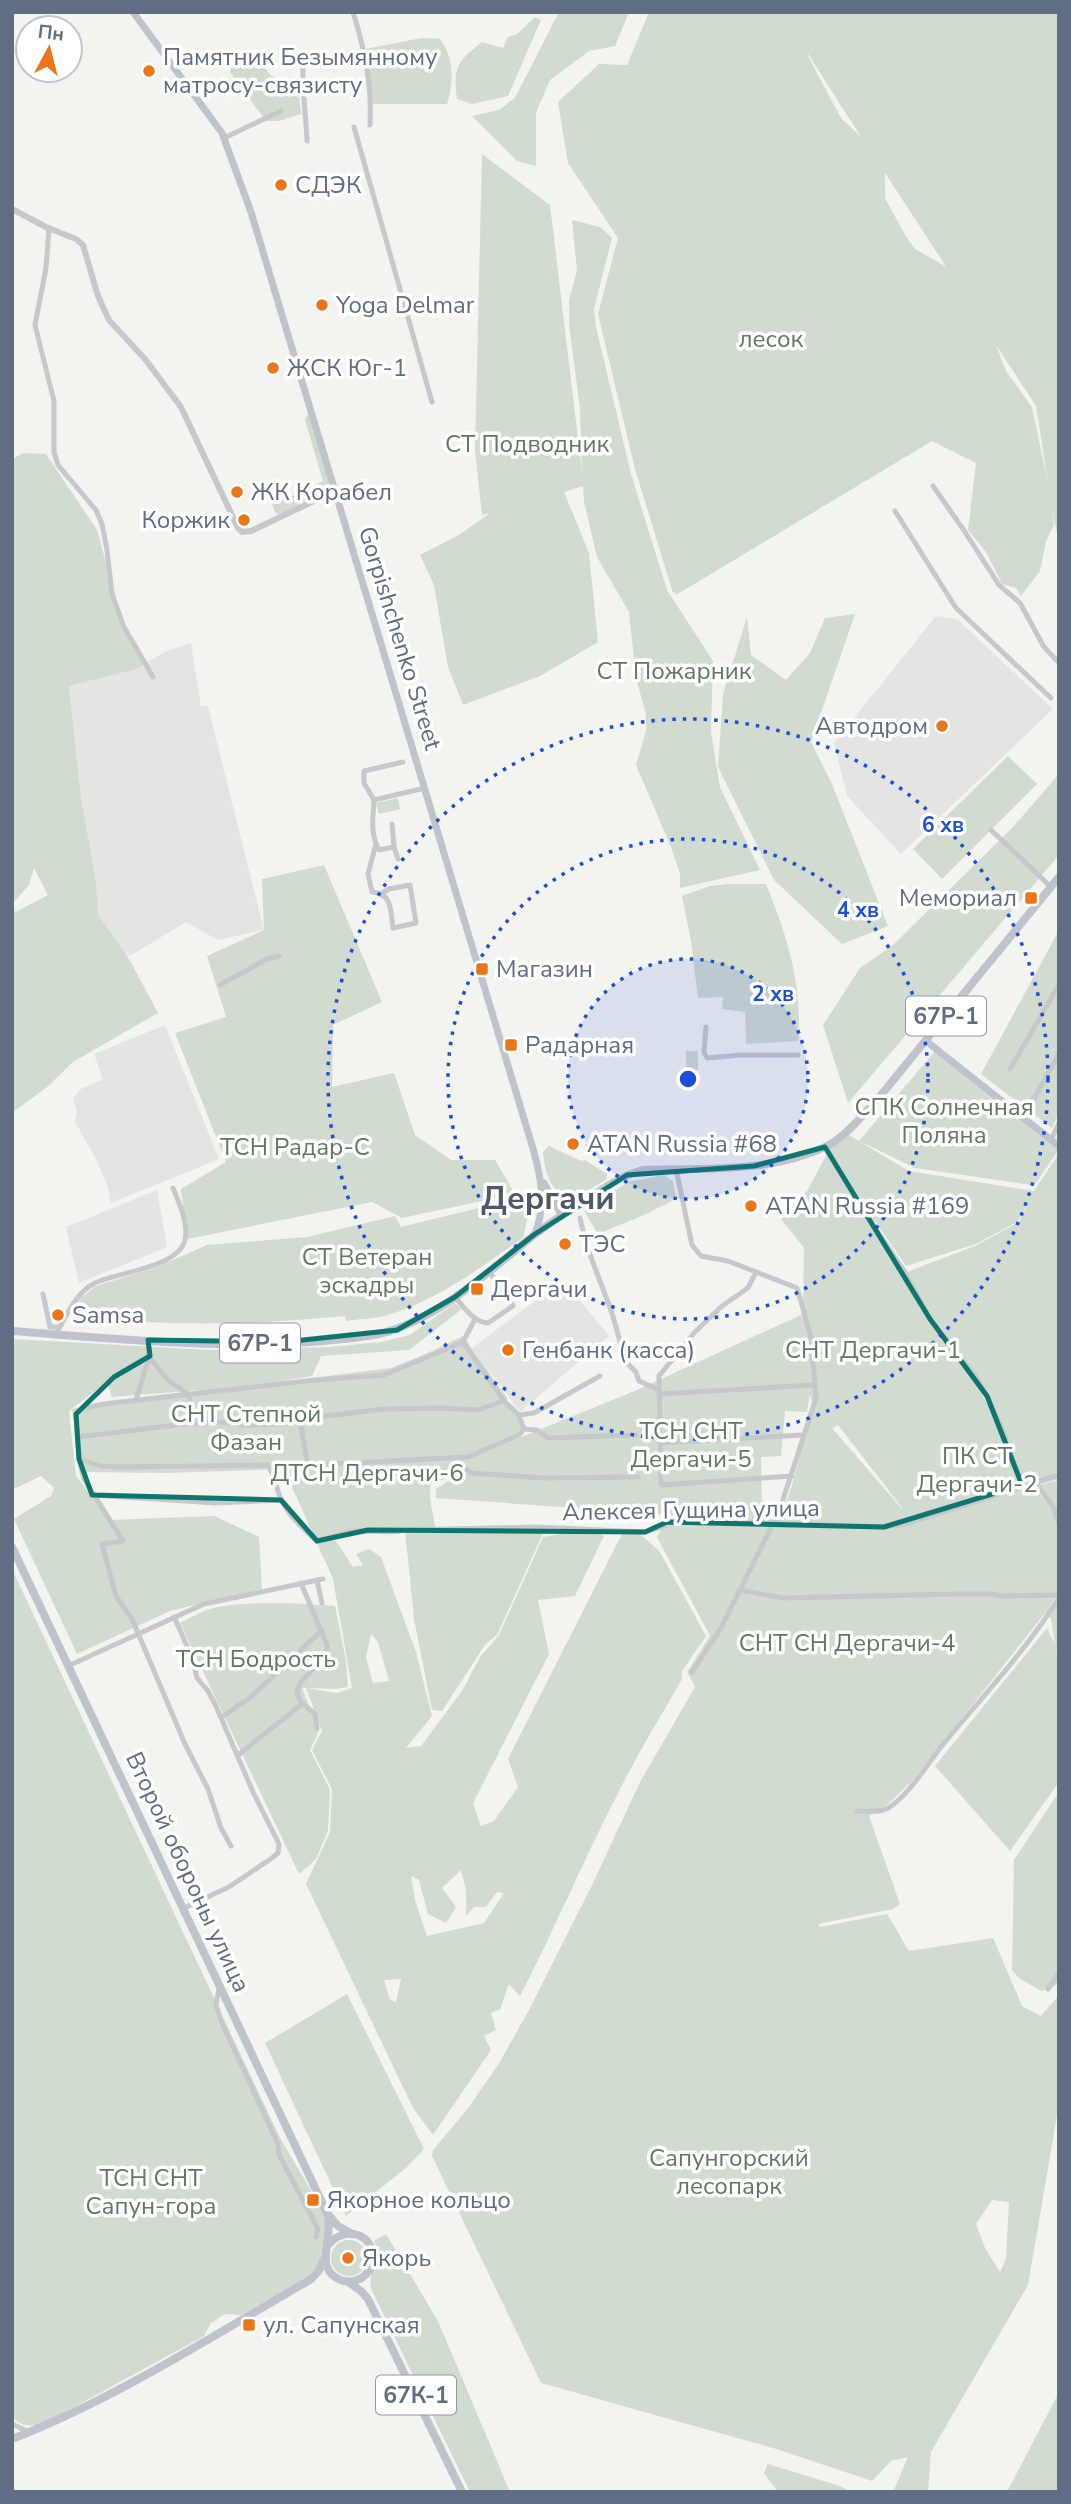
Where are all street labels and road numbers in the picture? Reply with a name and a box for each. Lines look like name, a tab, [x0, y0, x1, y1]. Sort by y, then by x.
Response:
street label: Gorpishchenko Street	[351, 522, 449, 754]
road number: 67Р-1	[906, 996, 986, 1036]
road number: 67Р-1	[220, 1324, 300, 1362]
street label: Алексея Гущина улица	[562, 1492, 820, 1528]
street label: Второй обороны улица	[118, 1747, 258, 1997]
road number: 67К-1	[376, 2376, 456, 2414]

